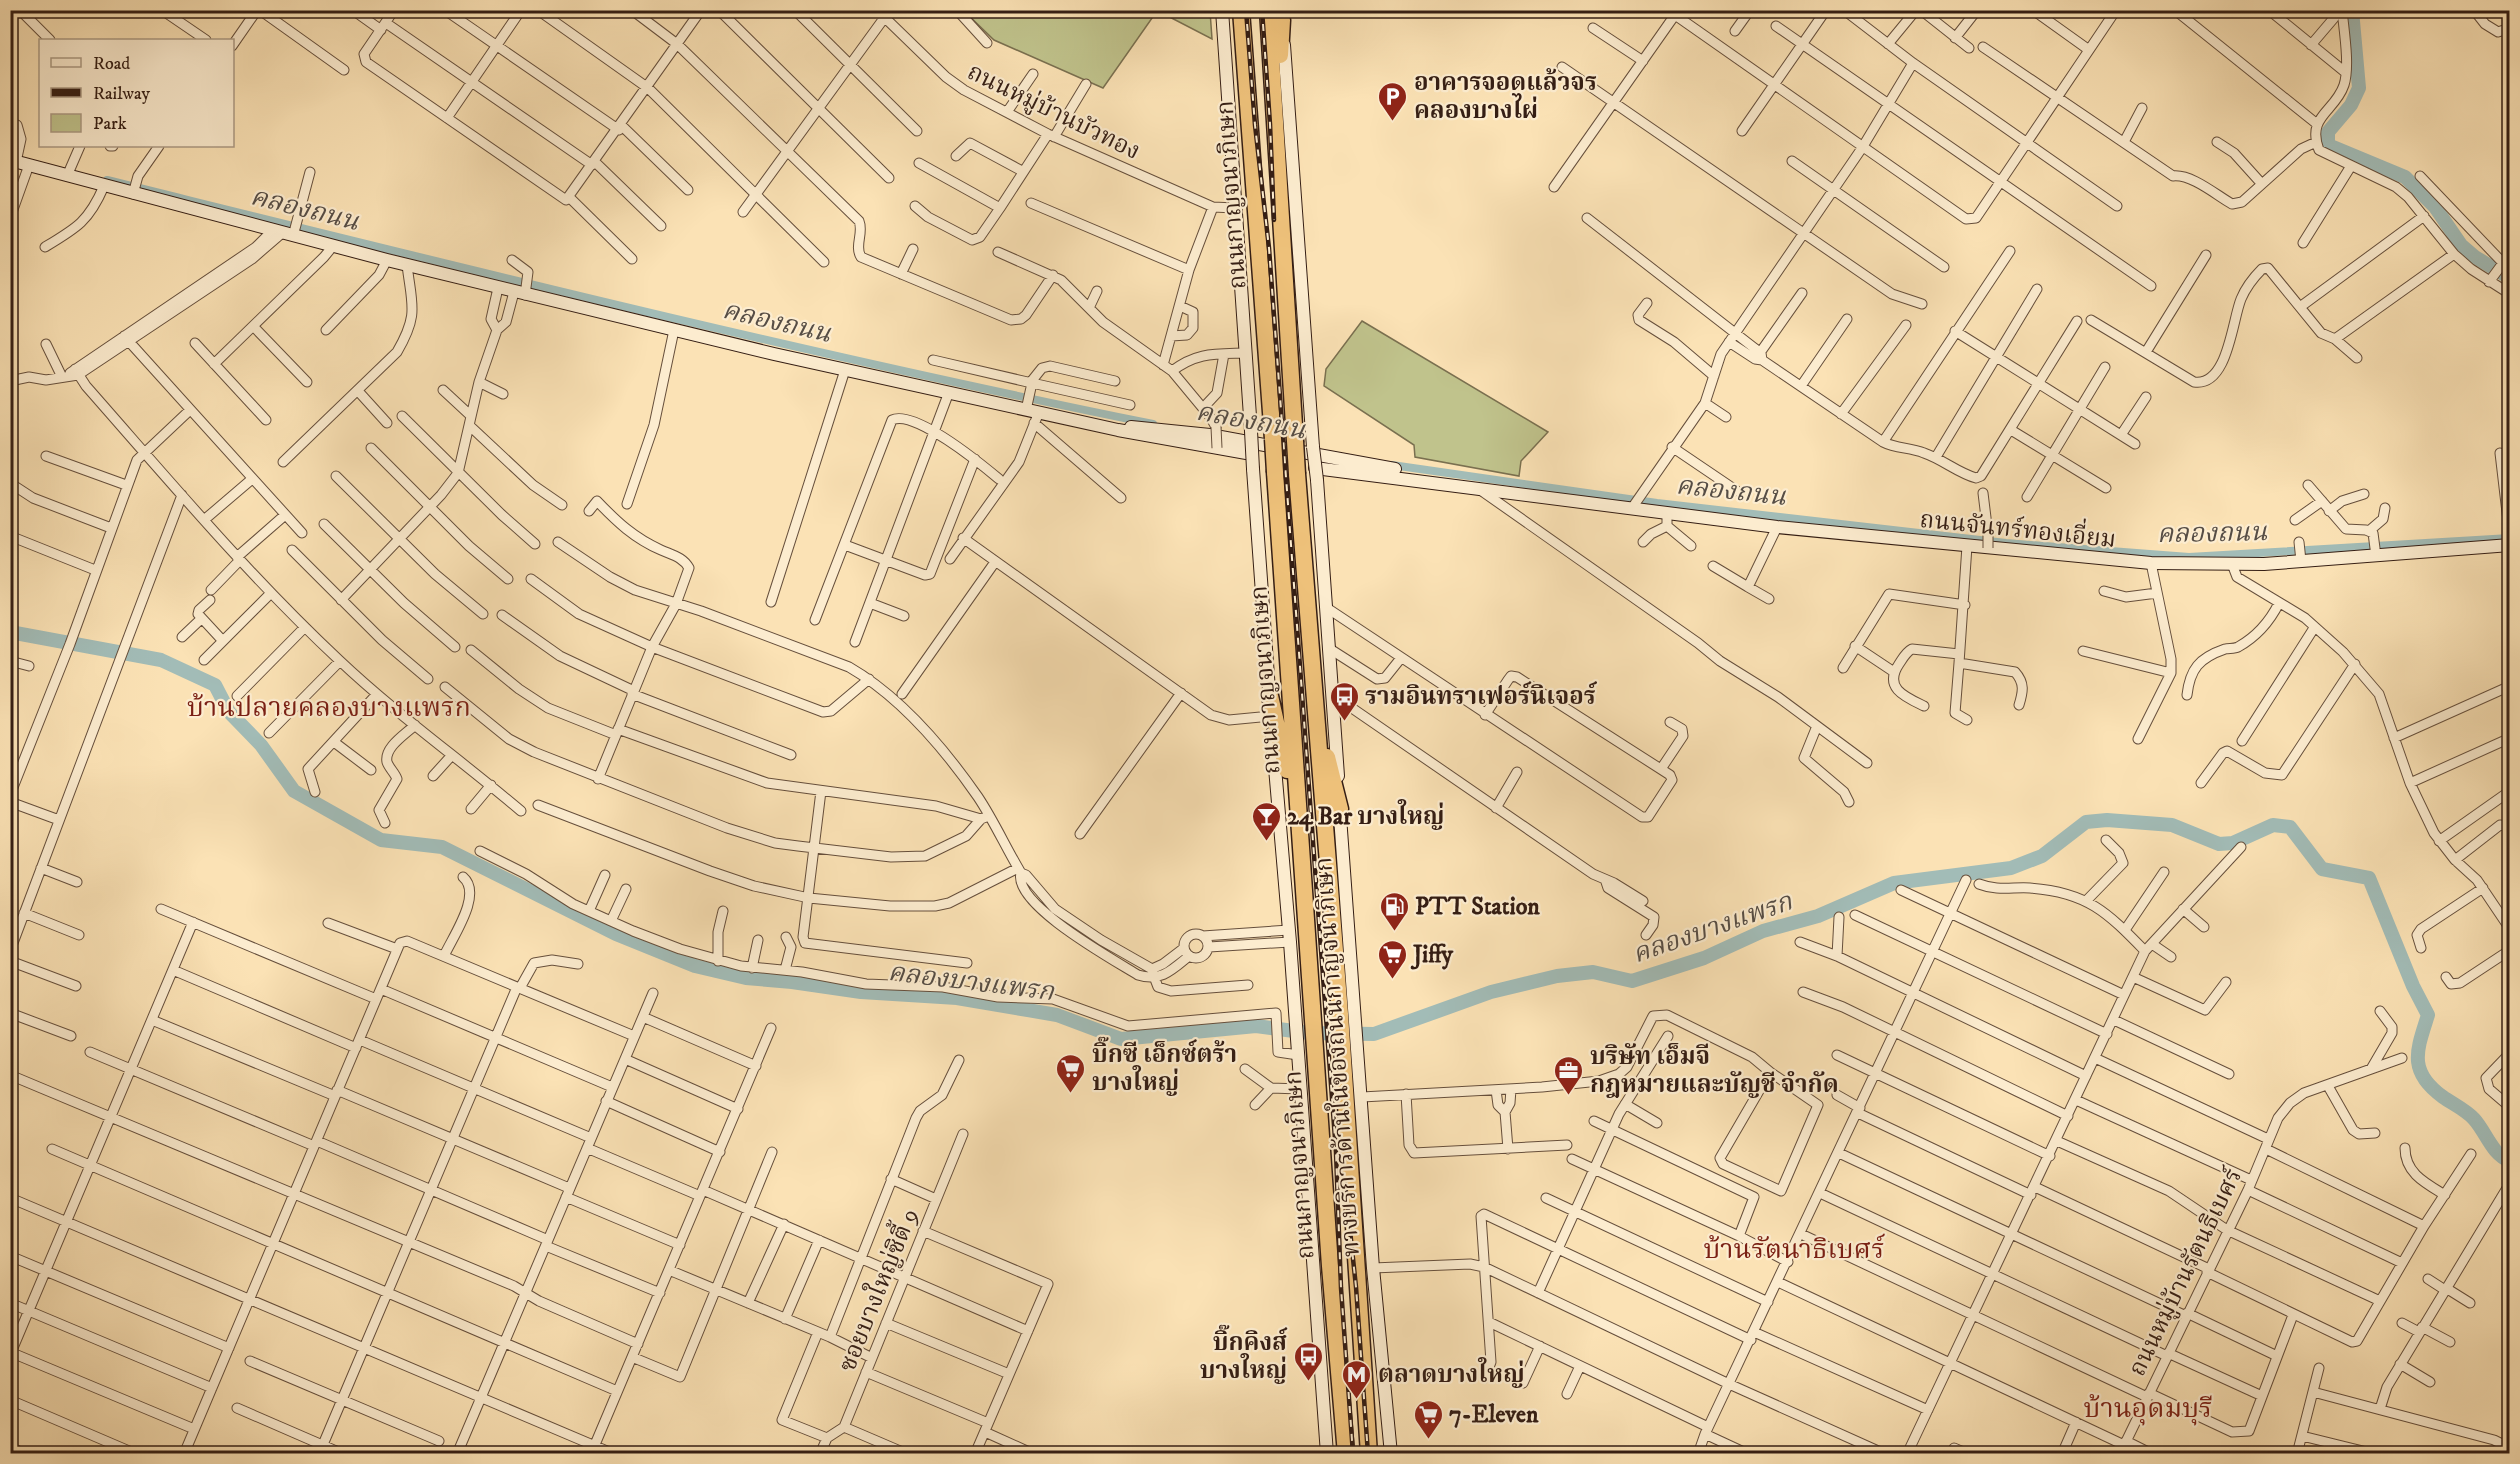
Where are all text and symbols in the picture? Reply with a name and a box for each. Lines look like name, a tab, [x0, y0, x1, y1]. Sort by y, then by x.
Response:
legend	[39, 39, 234, 147]
text: Road	[93, 53, 130, 75]
street label: ถนนหมู่บ้านบัวทอง	[962, 57, 1145, 167]
place label: อาคารจอดแล้วจร คลองบางไผ่	[1414, 68, 1597, 126]
parking icon: อาคารจอดแล้วจร คลองบางไผ่	[1377, 80, 1409, 122]
text: Railway	[93, 83, 151, 105]
street label: ถนนกาญจนาภิเษก	[1210, 100, 1254, 290]
text: Park	[93, 113, 127, 135]
water label: คลองถนน	[247, 180, 363, 239]
water label: คลองถนน	[719, 294, 835, 351]
water label: คลองถนน	[1194, 396, 1309, 447]
water label: คลองถนน	[1674, 469, 1788, 514]
street label: ถนนจันทร์ทองเอี่ยม	[1918, 501, 2118, 555]
water label: คลองถนน	[2157, 516, 2268, 551]
street label: ถนนกาญจนาภิเษก	[1244, 585, 1288, 775]
bus stop icon: รามอินทราเฟอร์นิเจอร์	[1328, 680, 1360, 722]
place label: รามอินทราเฟอร์นิเจอร์	[1365, 681, 1598, 712]
district label: บ้านปลายคลองบางแพรก	[187, 691, 471, 725]
place label: 24 Bar บางใหญ่	[1287, 799, 1444, 832]
bar icon: 24 Bar บางใหญ่	[1250, 800, 1282, 842]
street label: ทางบริการด้านในของถนนกาญจนาภิเษก	[1305, 856, 1367, 1258]
water label: คลองบางแพรก	[1628, 885, 1798, 971]
fuel station icon: PTT Station	[1378, 890, 1410, 932]
place label: PTT Station	[1415, 892, 1540, 922]
supermarket icon: Jiffy	[1376, 938, 1408, 980]
place label: Jiffy	[1410, 940, 1454, 970]
water label: คลองบางแพรก	[886, 956, 1057, 1009]
place label: บิ๊กซี เอ็กซ์ตร้า บางใหญ่	[1092, 1036, 1237, 1098]
place label: บริษัท เอ็มจี กฎหมายและบัญชี จำกัด	[1590, 1042, 1839, 1100]
supermarket icon: บิ๊กซี เอ็กซ์ตร้า บางใหญ่	[1055, 1052, 1087, 1094]
office icon: บริษัท เอ็มจี กฎหมายและบัญชี จำกัด	[1553, 1054, 1585, 1096]
street label: ถนนกาญจนาภิเษก	[1278, 1070, 1322, 1260]
street label: ถนนหมู่บ้านรัตนธิเบศร์	[2121, 1163, 2249, 1381]
street label: ซอยบางใหญ่ซิตี้ 9	[829, 1203, 925, 1376]
district label: บ้านรัตนาธิเบศร์	[1703, 1233, 1885, 1267]
place label: บิ๊กคิงส์ บางใหญ่	[1200, 1324, 1288, 1386]
bus stop icon: บิ๊กคิงส์ บางใหญ่	[1292, 1340, 1324, 1382]
place label: ตลาดบางใหญ่	[1378, 1357, 1524, 1390]
metro station icon: ตลาดบางใหญ่	[1341, 1358, 1373, 1400]
district label: บ้านอุดมบุรี	[2084, 1392, 2212, 1426]
supermarket icon: 7-Eleven	[1412, 1398, 1444, 1440]
place label: 7-Eleven	[1449, 1400, 1539, 1430]

